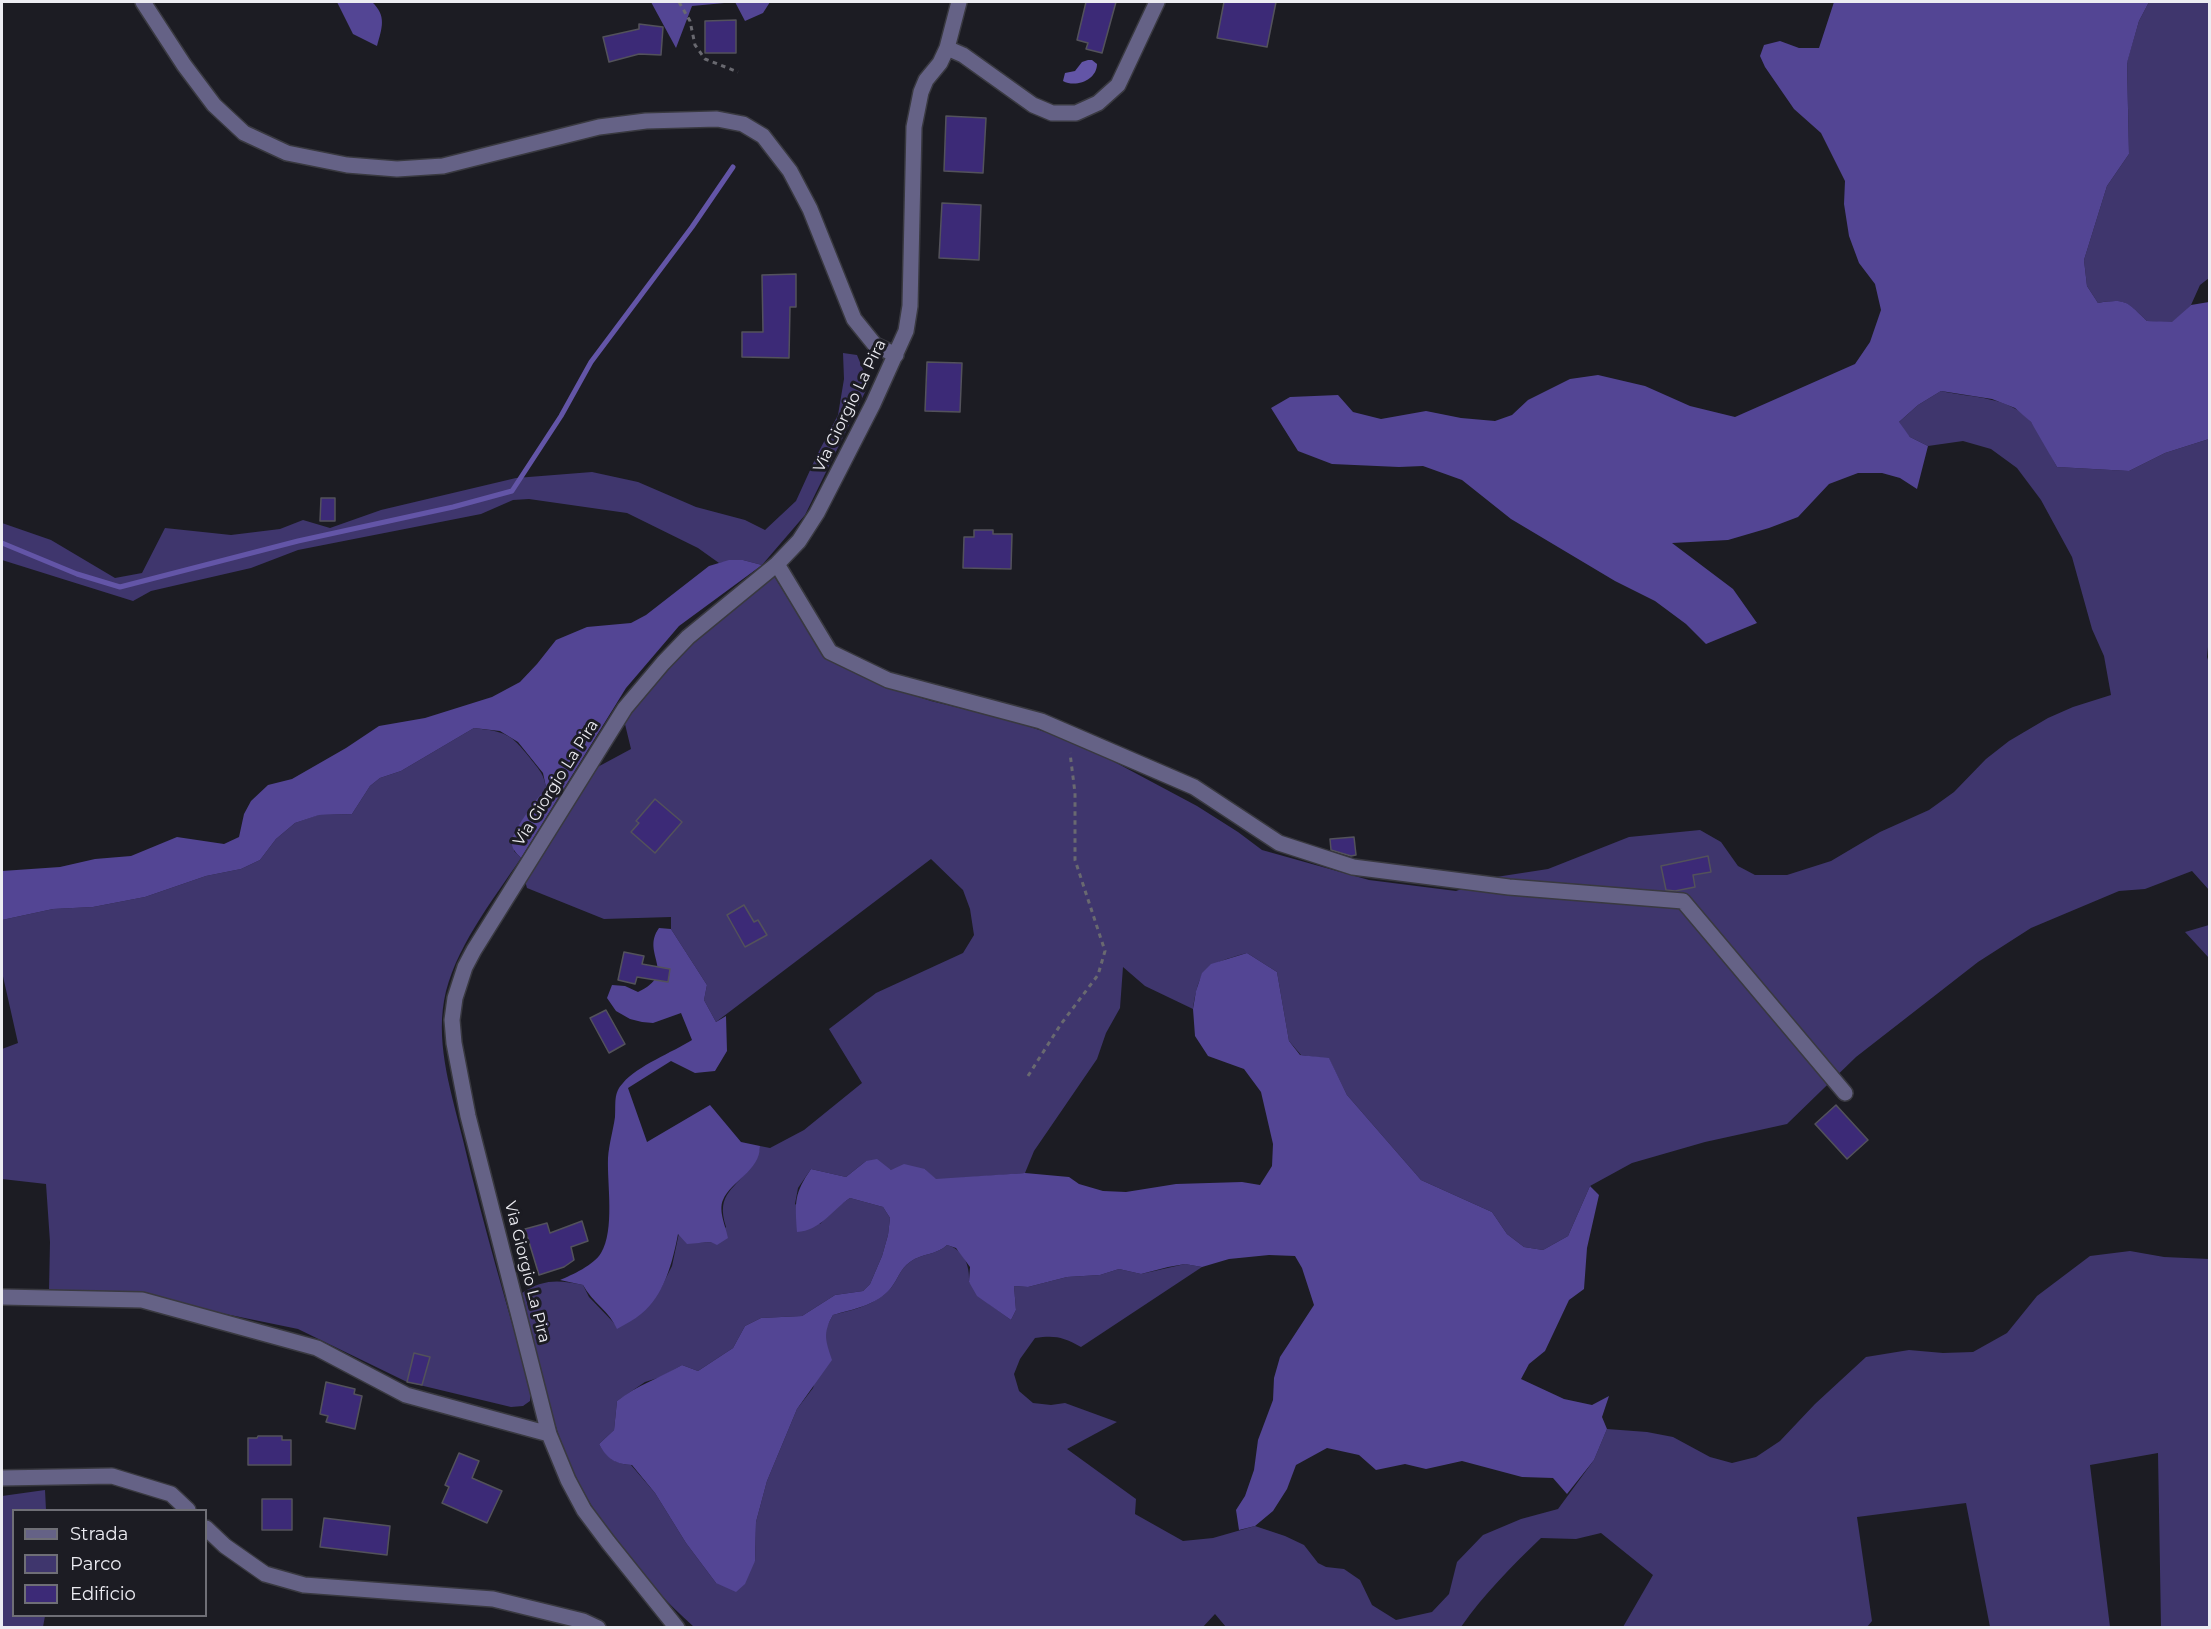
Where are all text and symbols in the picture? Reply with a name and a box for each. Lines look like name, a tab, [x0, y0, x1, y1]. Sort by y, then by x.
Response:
street label: Via Giorgio La Pira	[810, 337, 890, 475]
street label: Via Giorgio La Pira	[509, 716, 603, 850]
street label: Via Giorgio La Pira	[500, 1199, 554, 1345]
legend	[12, 1509, 207, 1617]
text: Strada	[70, 1523, 128, 1545]
text: Parco	[70, 1553, 122, 1575]
text: Edificio	[70, 1583, 136, 1605]

